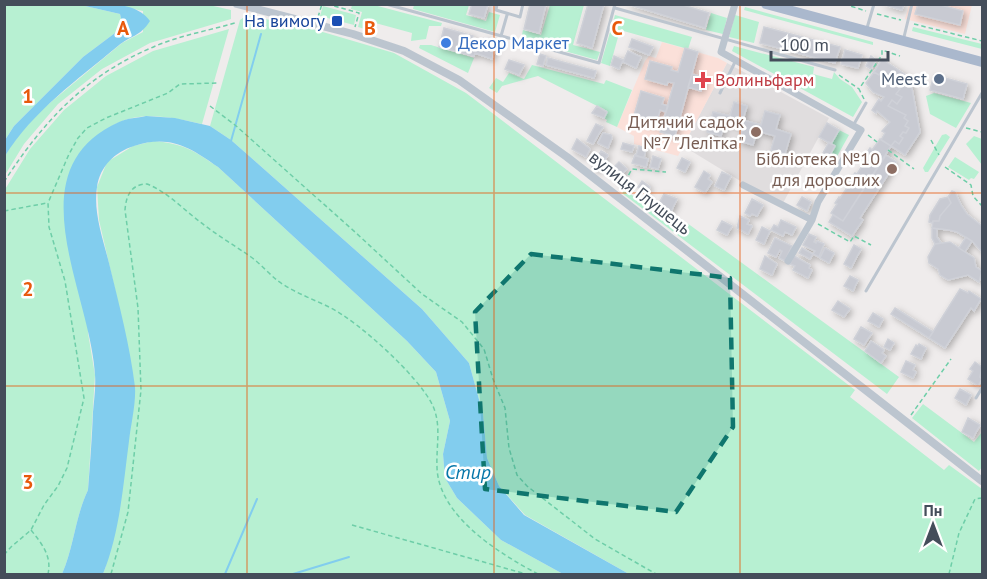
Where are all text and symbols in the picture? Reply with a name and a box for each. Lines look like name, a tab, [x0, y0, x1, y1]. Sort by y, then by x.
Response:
place label: На вимогу	[244, 9, 326, 32]
marker: На вимогу	[330, 14, 344, 28]
text: A	[117, 15, 130, 41]
text: B	[364, 15, 376, 41]
text: C	[611, 15, 623, 41]
scale bar	[771, 24, 888, 62]
place label: Декор Маркет	[458, 31, 570, 54]
text: 100 m	[780, 33, 829, 56]
marker: Декор Маркет	[439, 36, 453, 50]
place label: Meest	[881, 67, 927, 90]
place label: Волиньфарм	[715, 68, 814, 91]
marker: Meest	[932, 72, 946, 86]
marker: Волиньфарм	[696, 73, 710, 87]
text: 1	[22, 83, 34, 109]
place label: Дитячий садок №7 "Лелітка"	[628, 110, 744, 154]
marker: Дитячий садок №7 "Лелітка"	[749, 125, 763, 139]
street label: вулиця Глушець	[585, 146, 696, 240]
place label: Бібліотека №10 для дорослих	[756, 147, 880, 191]
marker: Бібліотека №10 для дорослих	[885, 162, 899, 176]
text: 2	[22, 276, 34, 302]
water label: Стир	[445, 459, 491, 485]
text: 3	[22, 469, 34, 495]
north arrow	[903, 495, 963, 555]
text: Пн	[924, 500, 942, 520]

